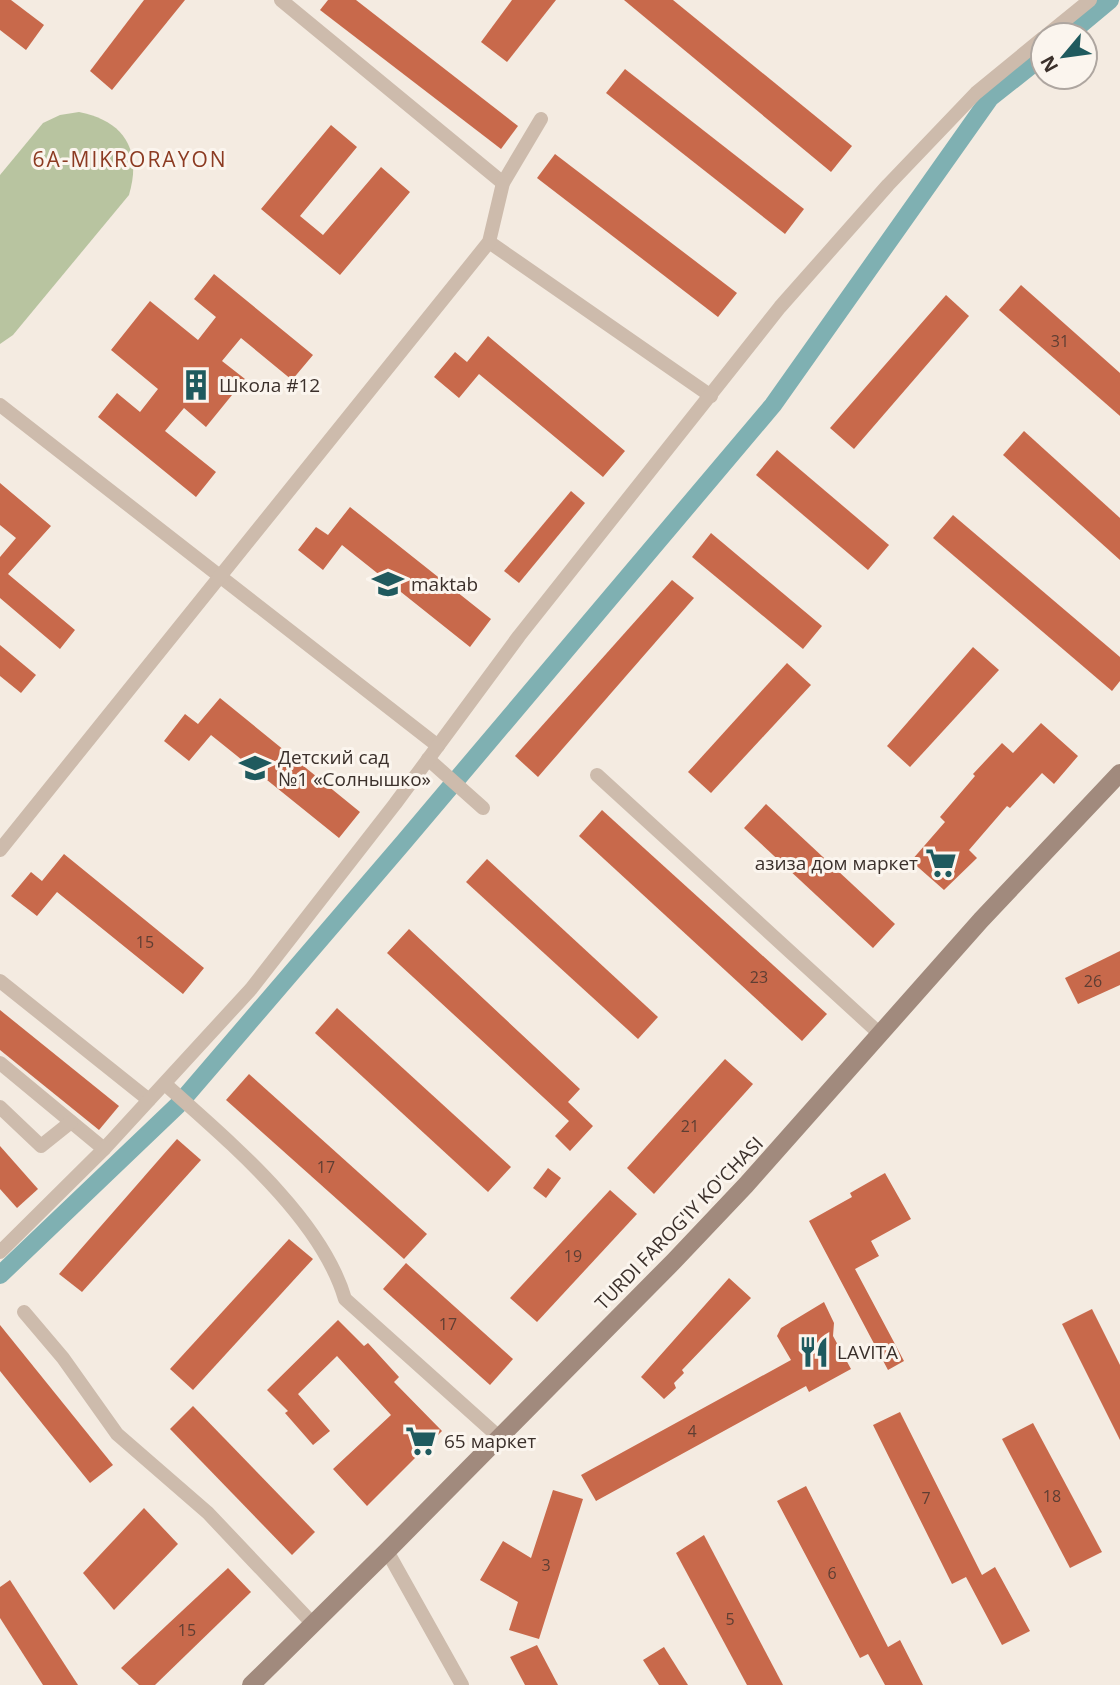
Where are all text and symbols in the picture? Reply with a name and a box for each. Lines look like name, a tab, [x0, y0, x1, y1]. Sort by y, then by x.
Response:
north arrow	[1029, 21, 1099, 91]
text: N	[1034, 51, 1064, 77]
district label: 6A-MIKRORAYON	[32, 145, 228, 173]
house number: 31	[1051, 330, 1069, 352]
building icon: Школа #12	[179, 368, 213, 402]
place label: Школа #12	[219, 372, 320, 398]
school or university icon: maktab	[371, 567, 405, 601]
place label: maktab	[411, 571, 478, 597]
place label: Детский сад №1 «Солнышко»	[278, 744, 431, 792]
school or university icon: Детский сад №1 «Солнышко»	[238, 751, 272, 785]
supermarket icon: азиза дом маркет	[924, 846, 958, 880]
place label: азиза дом маркет	[755, 850, 918, 876]
house number: 15	[136, 931, 154, 953]
house number: 23	[750, 966, 768, 988]
house number: 26	[1084, 970, 1102, 992]
house number: 21	[681, 1115, 699, 1137]
street label: TURDI FAROG'IY KO'CHASI	[589, 1131, 769, 1315]
house number: 17	[317, 1156, 335, 1178]
house number: 19	[564, 1245, 582, 1267]
house number: 17	[439, 1313, 457, 1335]
restaurant icon: LAVITA	[797, 1335, 831, 1369]
place label: LAVITA	[837, 1339, 898, 1365]
house number: 4	[687, 1420, 697, 1442]
supermarket icon: 65 маркет	[404, 1424, 438, 1458]
place label: 65 маркет	[444, 1428, 536, 1454]
house number: 18	[1043, 1485, 1061, 1507]
house number: 7	[921, 1487, 931, 1509]
house number: 3	[541, 1554, 551, 1576]
house number: 6	[827, 1562, 837, 1584]
house number: 5	[725, 1608, 735, 1630]
house number: 15	[178, 1619, 196, 1641]

